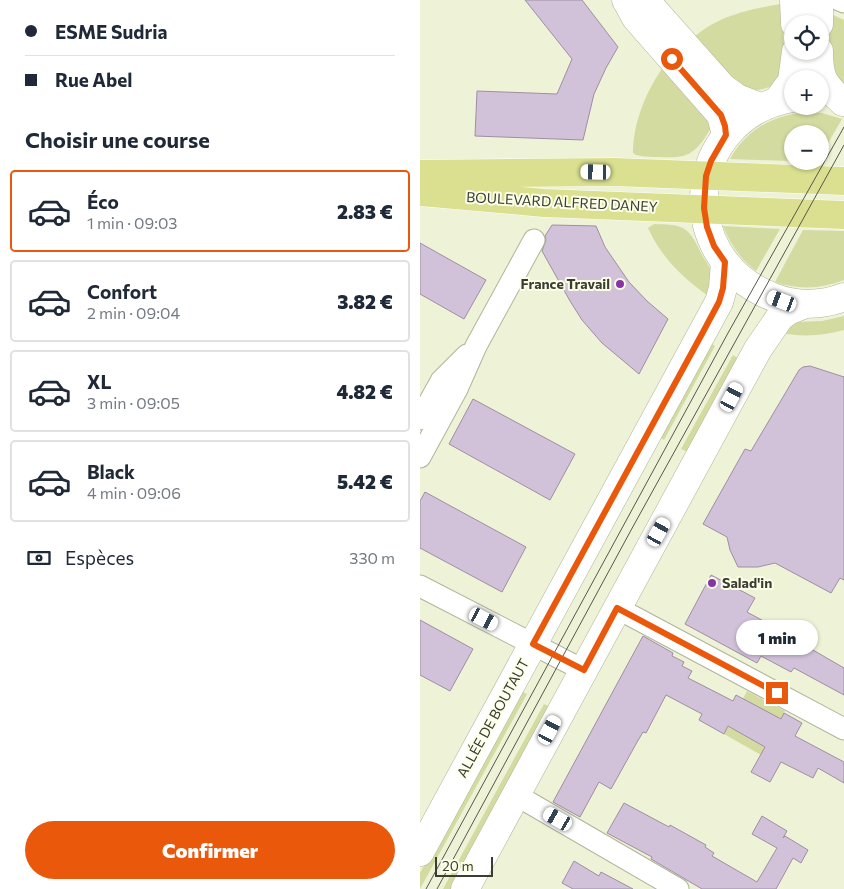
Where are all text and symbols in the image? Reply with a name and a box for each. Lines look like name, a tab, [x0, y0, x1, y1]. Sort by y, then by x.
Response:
map controls	[784, 15, 829, 170]
button: locate	[784, 15, 829, 60]
text: ESME Sudria	[55, 20, 168, 43]
route start	[661, 48, 683, 70]
text: Rue Abel	[55, 68, 132, 91]
button: +	[784, 70, 829, 115]
button: −	[784, 125, 829, 170]
text: Choisir une course	[25, 126, 210, 153]
car	[580, 164, 611, 180]
street label: BOULEVARD ALFRED DANEY	[466, 188, 658, 215]
icon: car	[27, 189, 72, 234]
text: Éco	[87, 190, 119, 213]
text: 2.83 €	[337, 200, 393, 223]
text: 1 min · 09:03	[87, 213, 178, 232]
place label: France Travail	[521, 275, 610, 292]
marker: France Travail	[614, 278, 626, 290]
icon: car	[27, 279, 72, 324]
text: Confort	[87, 280, 157, 303]
car	[765, 289, 798, 313]
text: 3.82 €	[337, 290, 393, 313]
text: 2 min · 09:04	[87, 303, 180, 322]
icon: car	[27, 369, 72, 414]
text: XL	[87, 370, 112, 393]
text: 4.82 €	[336, 380, 393, 403]
car	[718, 380, 745, 414]
text: 3 min · 09:05	[87, 393, 180, 412]
icon: car	[27, 459, 72, 504]
text: Black	[87, 460, 135, 483]
text: 5.42 €	[337, 470, 393, 493]
text: 4 min · 09:06	[87, 483, 181, 502]
car	[645, 515, 672, 549]
icon: cash	[25, 544, 53, 572]
text: Espèces	[65, 546, 134, 569]
text: 330 m	[349, 548, 395, 567]
place label: Salad'in	[722, 574, 772, 591]
marker: Salad'in	[706, 577, 718, 589]
car	[467, 606, 500, 632]
callout: 1 min	[736, 620, 818, 656]
text: 1 min	[758, 628, 796, 647]
street label: ALLÉE DE BOUTAUT	[453, 655, 532, 780]
route end	[766, 682, 788, 704]
car	[536, 713, 563, 747]
car	[541, 805, 574, 833]
button: Confirmer	[25, 821, 395, 879]
scale bar	[435, 854, 492, 877]
text: 20 m	[442, 857, 474, 874]

